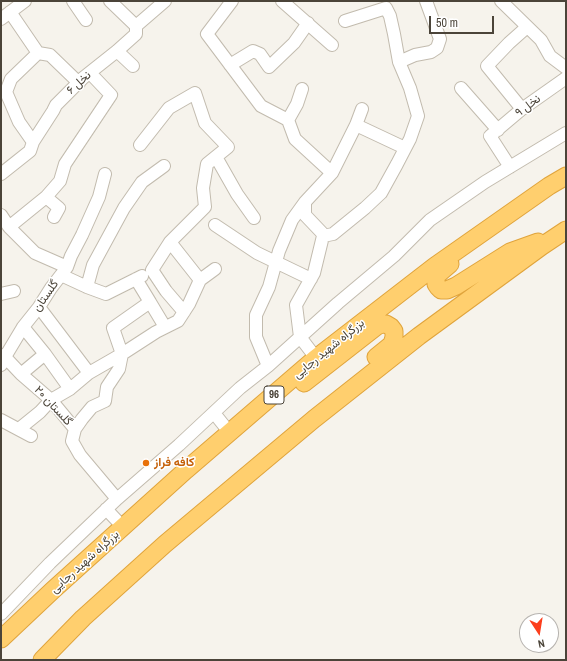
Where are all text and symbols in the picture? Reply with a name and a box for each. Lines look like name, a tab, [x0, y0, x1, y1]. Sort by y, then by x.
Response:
scale bar	[431, 8, 496, 34]
text: 50 m	[436, 15, 458, 31]
street label: نخل ۶	[64, 68, 94, 98]
street label: نخل ۹	[512, 92, 544, 120]
street label: گلستان	[30, 277, 62, 315]
street label: بزرگراه شهید رجایی	[290, 316, 368, 382]
street label: گلستان ۲۰	[31, 383, 75, 429]
road number: 96	[264, 386, 284, 404]
place label: کافه فراز	[154, 456, 194, 470]
marker: کافه فراز	[141, 458, 151, 468]
street label: بزرگراه شهید رجایی	[48, 527, 122, 597]
north arrow	[519, 613, 559, 653]
text: N	[537, 636, 546, 651]

